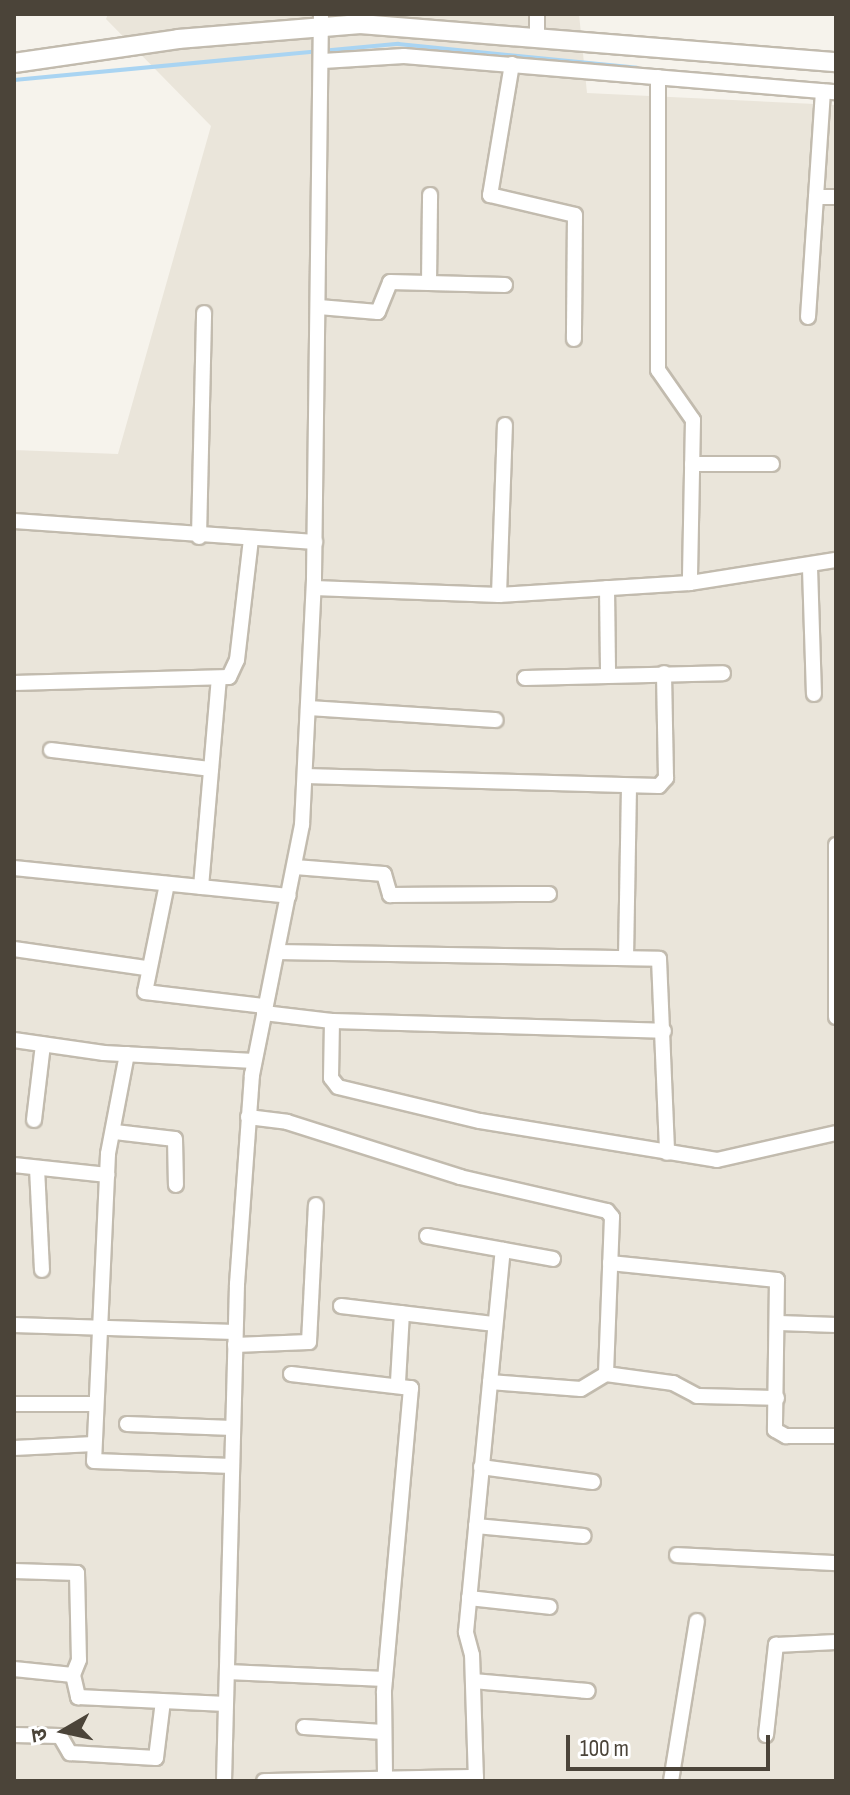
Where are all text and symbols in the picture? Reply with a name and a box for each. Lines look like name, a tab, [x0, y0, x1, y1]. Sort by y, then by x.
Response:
north arrow	[24, 1691, 104, 1771]
scale bar	[570, 1719, 774, 1769]
text: उ	[25, 1726, 54, 1743]
text: 100 m	[580, 1734, 629, 1763]

